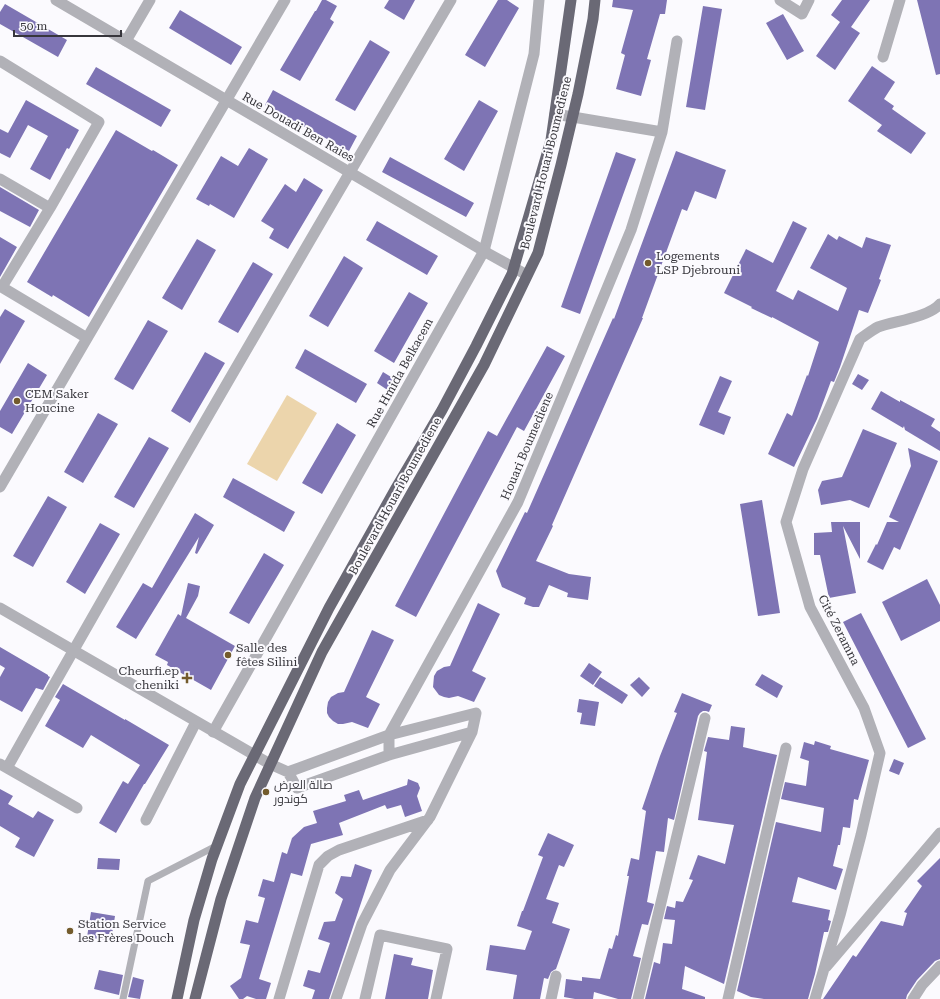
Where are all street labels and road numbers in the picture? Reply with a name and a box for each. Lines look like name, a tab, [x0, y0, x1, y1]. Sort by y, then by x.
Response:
street label: Boulevard Houari Boumediene	[518, 75, 574, 251]
street label: Rue Douadi Ben Raies	[240, 89, 357, 165]
street label: Rue Hmida Belkacem	[364, 316, 436, 430]
street label: Houari Boumediene	[498, 389, 556, 502]
street label: Boulevard Houari Boumediene	[346, 414, 444, 577]
street label: Cité Zeramna	[815, 592, 863, 668]

